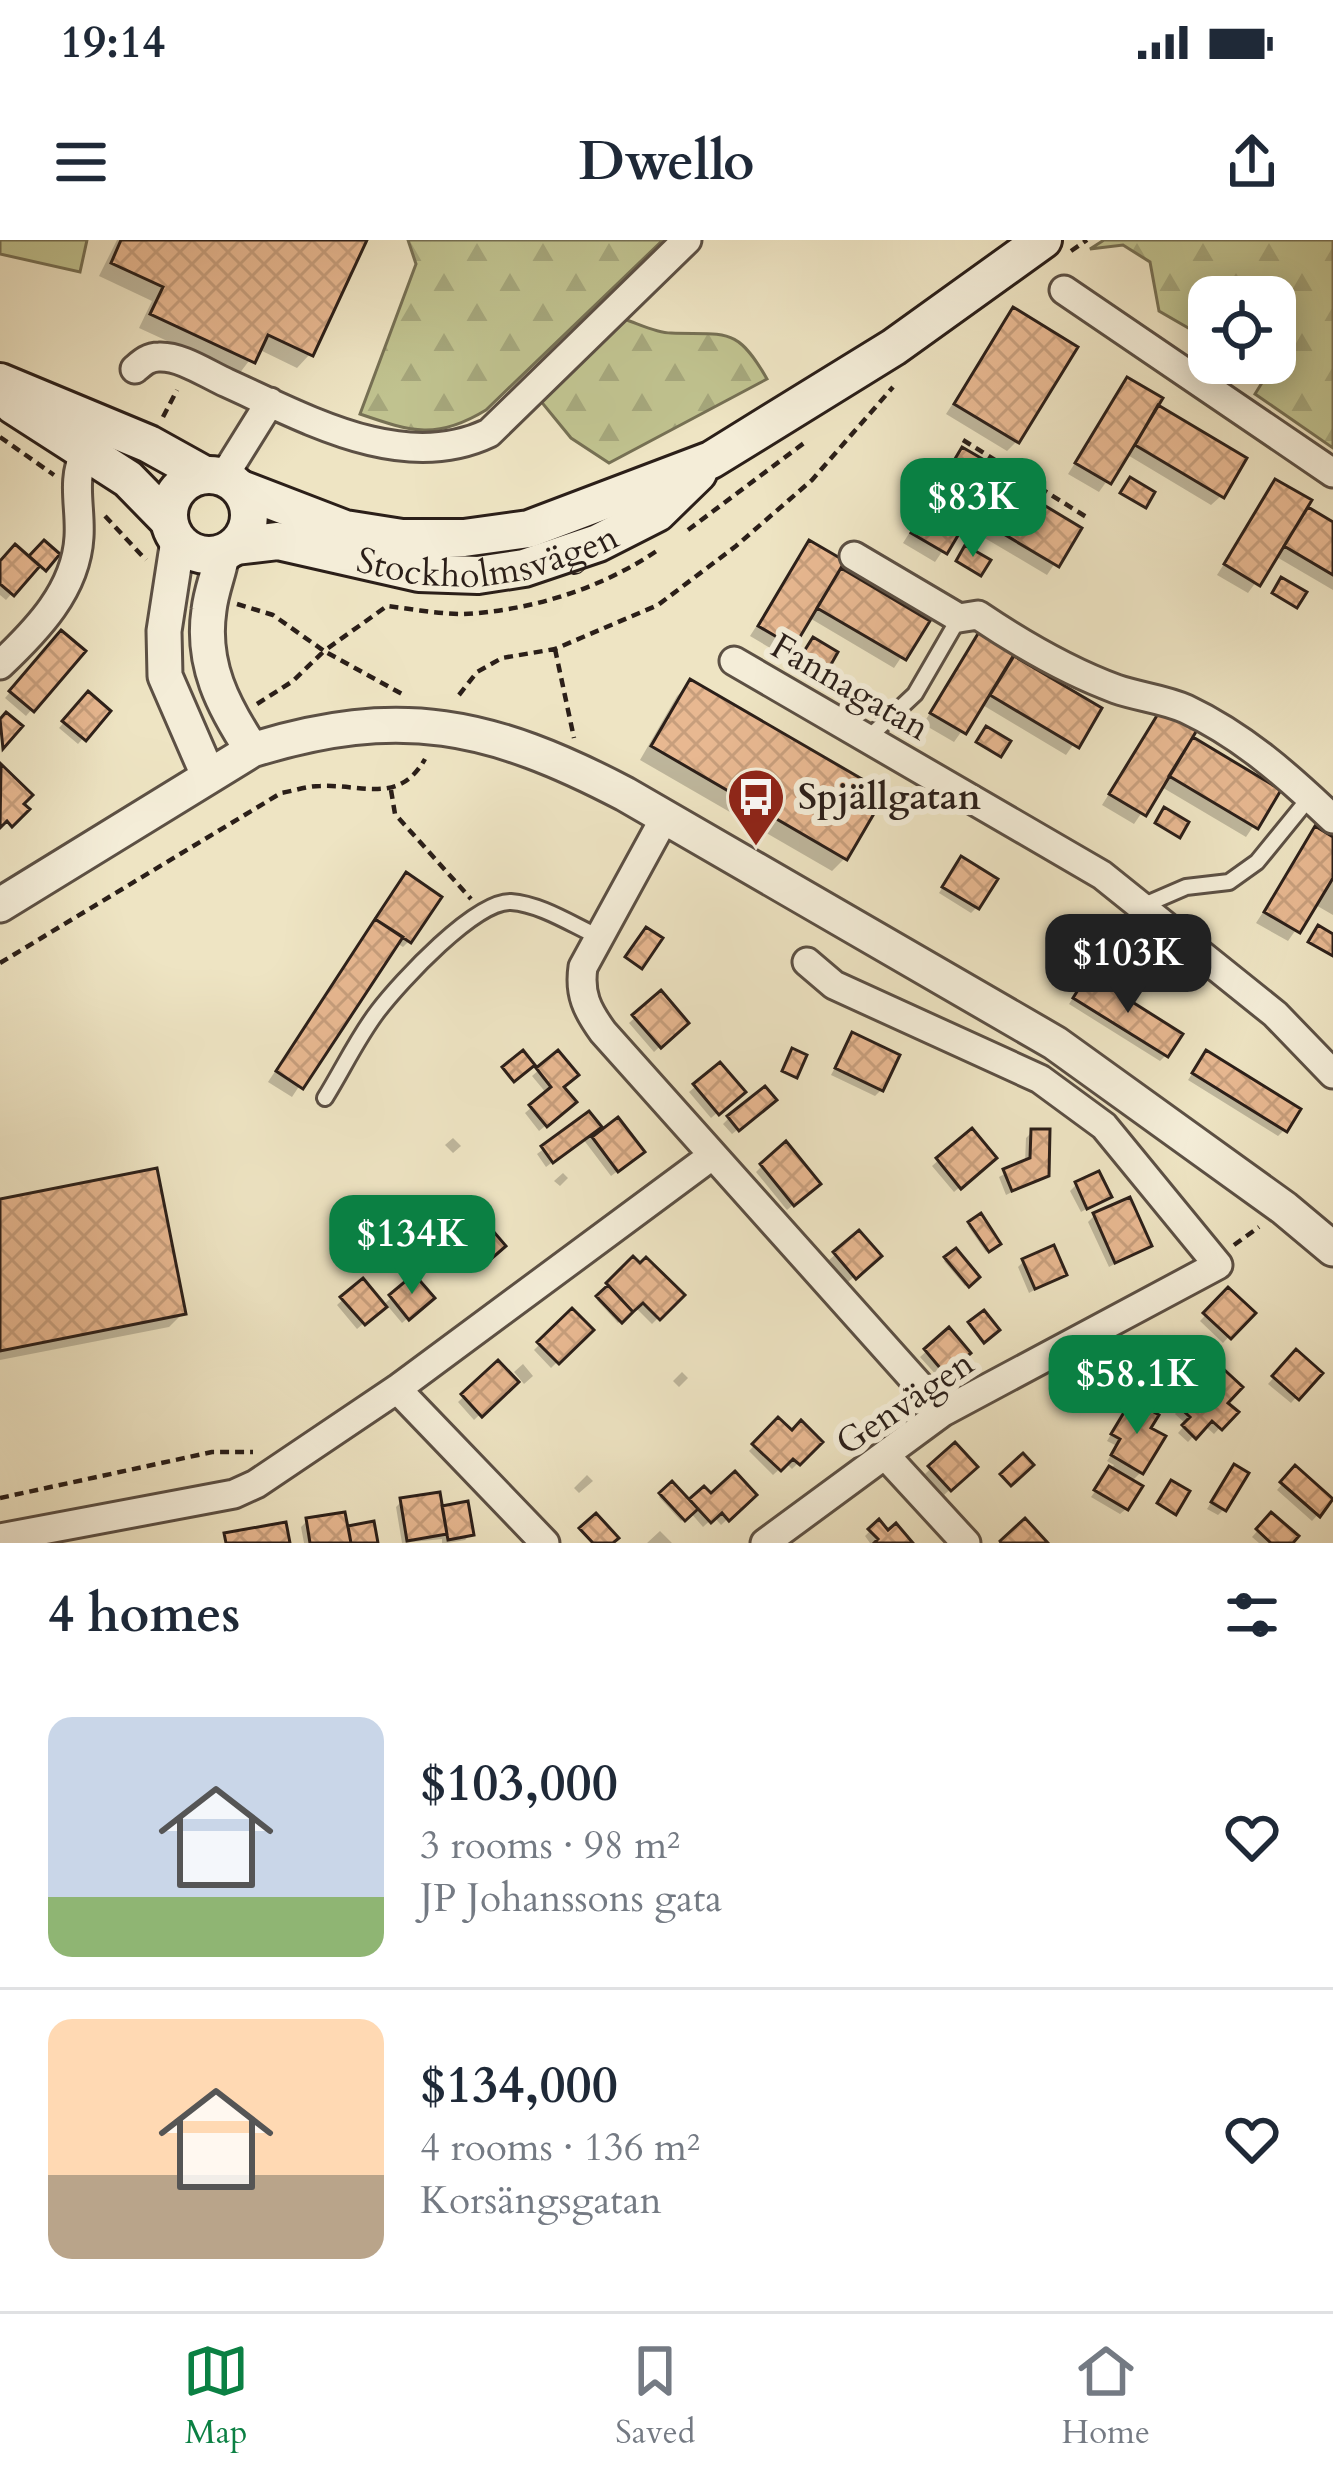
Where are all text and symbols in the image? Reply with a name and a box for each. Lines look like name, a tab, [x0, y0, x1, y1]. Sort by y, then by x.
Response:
text: 19:14	[60, 12, 165, 73]
text: Dwello	[578, 126, 755, 199]
icon: menu	[48, 129, 114, 195]
icon: share	[1219, 129, 1285, 195]
map controls	[1188, 276, 1296, 384]
button: locate	[1188, 276, 1296, 384]
pin: $83K	[902, 458, 1044, 560]
text: $83K	[927, 470, 1019, 523]
street label: Stockholmsvägen	[352, 512, 627, 600]
street label: Fannagatan	[762, 622, 939, 752]
bus stop icon: Spjällgatan	[725, 766, 787, 848]
place label: Spjällgatan	[798, 773, 981, 822]
pin: $103K	[1044, 914, 1212, 1016]
text: $103K	[1072, 926, 1184, 979]
pin: $134K	[328, 1195, 496, 1297]
text: $134K	[356, 1207, 468, 1260]
pin: $58.1K	[1039, 1335, 1235, 1437]
street label: Genvägen	[826, 1339, 984, 1467]
text: $58.1K	[1076, 1347, 1198, 1400]
text: 4 homes	[48, 1580, 240, 1650]
icon: filters	[1219, 1582, 1285, 1648]
text: $103,000	[420, 1749, 618, 1819]
icon: home	[144, 1765, 288, 1909]
icon: heart	[1219, 1804, 1285, 1870]
text: 3 rooms · 98 m²	[420, 1819, 680, 1872]
text: JP Johanssons gata	[420, 1872, 722, 1925]
text: $134,000	[420, 2051, 618, 2121]
icon: home	[144, 2067, 288, 2211]
icon: heart	[1219, 2106, 1285, 2172]
text: 4 rooms · 136 m²	[420, 2121, 700, 2174]
text: Korsängsgatan	[420, 2174, 662, 2227]
tab: Map	[183, 2338, 249, 2455]
tab: Saved	[615, 2338, 695, 2455]
tab: Home	[1062, 2338, 1150, 2455]

